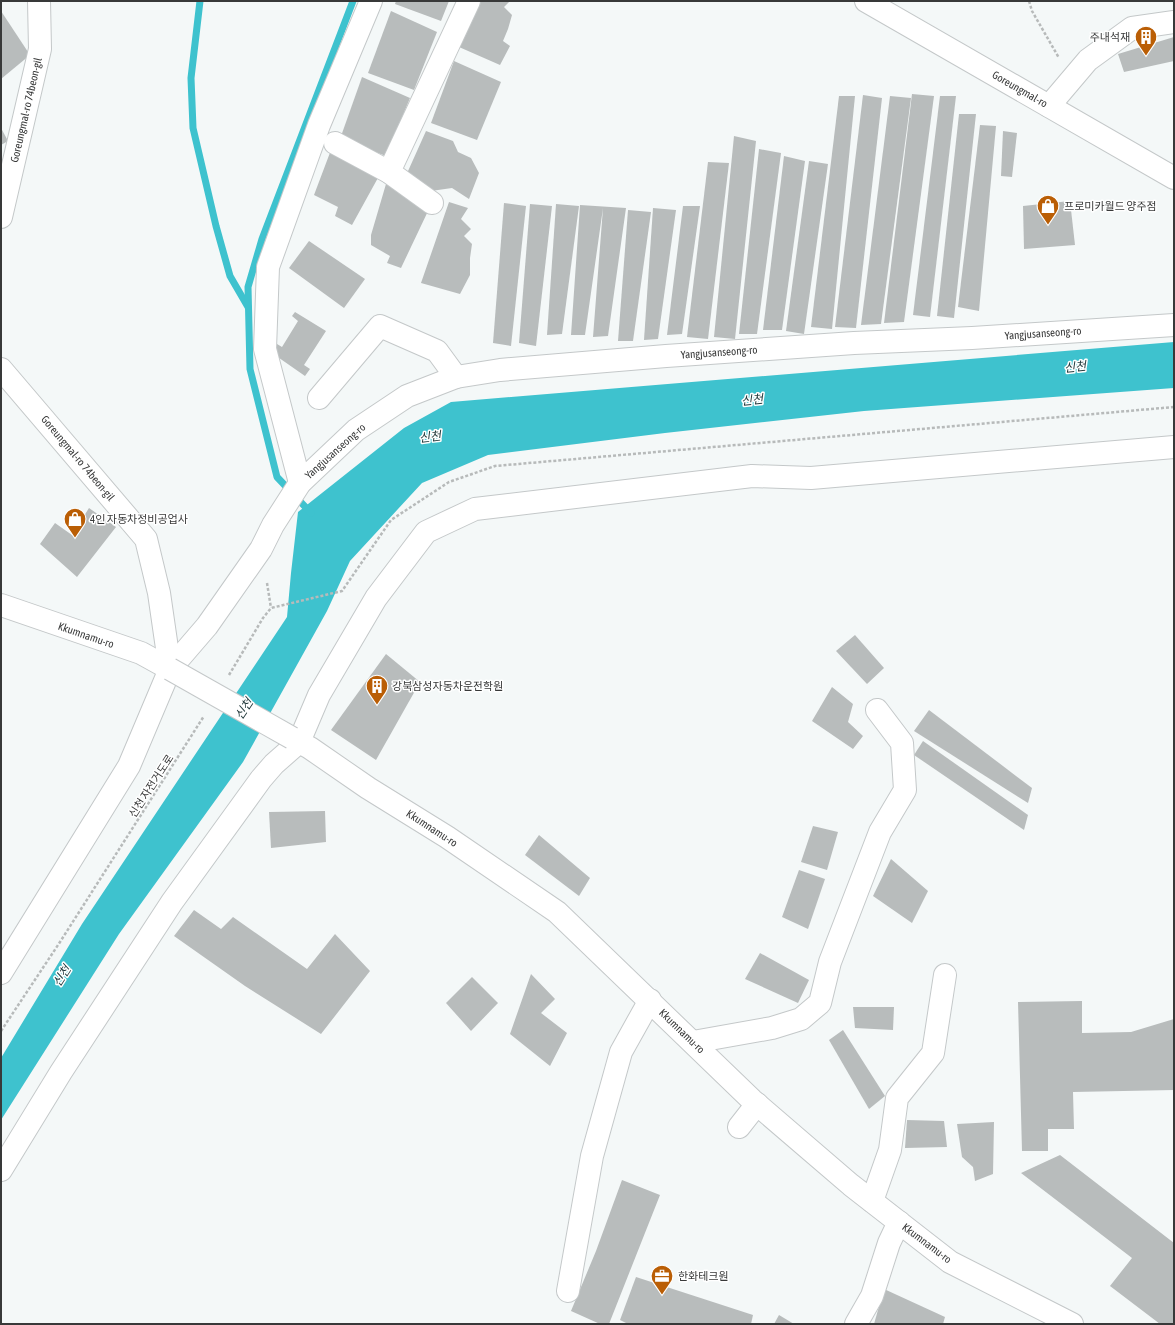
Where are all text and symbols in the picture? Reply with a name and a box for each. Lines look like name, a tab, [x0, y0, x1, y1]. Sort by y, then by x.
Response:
building icon: 주내석재	[1133, 24, 1159, 57]
place label: 주내석재	[1090, 31, 1130, 43]
street label: Goreungmal-ro 74beon-gil	[8, 56, 44, 164]
street label: Goreungmal-ro	[990, 68, 1050, 110]
shop icon: 프로미카월드 양주점	[1035, 193, 1061, 226]
place label: 프로미카월드 양주점	[1064, 200, 1157, 212]
street label: Yangjusanseong-ro	[1004, 324, 1082, 342]
street label: Yangjusanseong-ro	[680, 343, 758, 361]
water label: 신천	[1063, 359, 1089, 375]
water label: 신천	[740, 392, 766, 408]
street label: Goreungmal-ro 74beon-gil	[39, 413, 117, 503]
street label: Yangjusanseong-ro	[302, 421, 368, 481]
water label: 신천	[418, 428, 444, 445]
shop icon: 4인 자동차정비공업사	[62, 506, 88, 539]
place label: 4인 자동차정비공업사	[90, 513, 188, 525]
street label: Kkumnamu-ro	[56, 620, 116, 650]
building icon: 강북삼성자동차운전학원	[364, 673, 390, 706]
place label: 강북삼성자동차운전학원	[392, 680, 503, 692]
water label: 신천	[232, 694, 257, 722]
street label: 신천 자전거도로	[126, 752, 176, 820]
street label: Kkumnamu-ro	[404, 807, 460, 849]
water label: 신천	[50, 961, 75, 989]
street label: Kkumnamu-ro	[657, 1006, 707, 1056]
street label: Kkumnamu-ro	[900, 1221, 954, 1265]
office icon: 한화테크원	[649, 1263, 675, 1296]
place label: 한화테크원	[678, 1270, 729, 1282]

